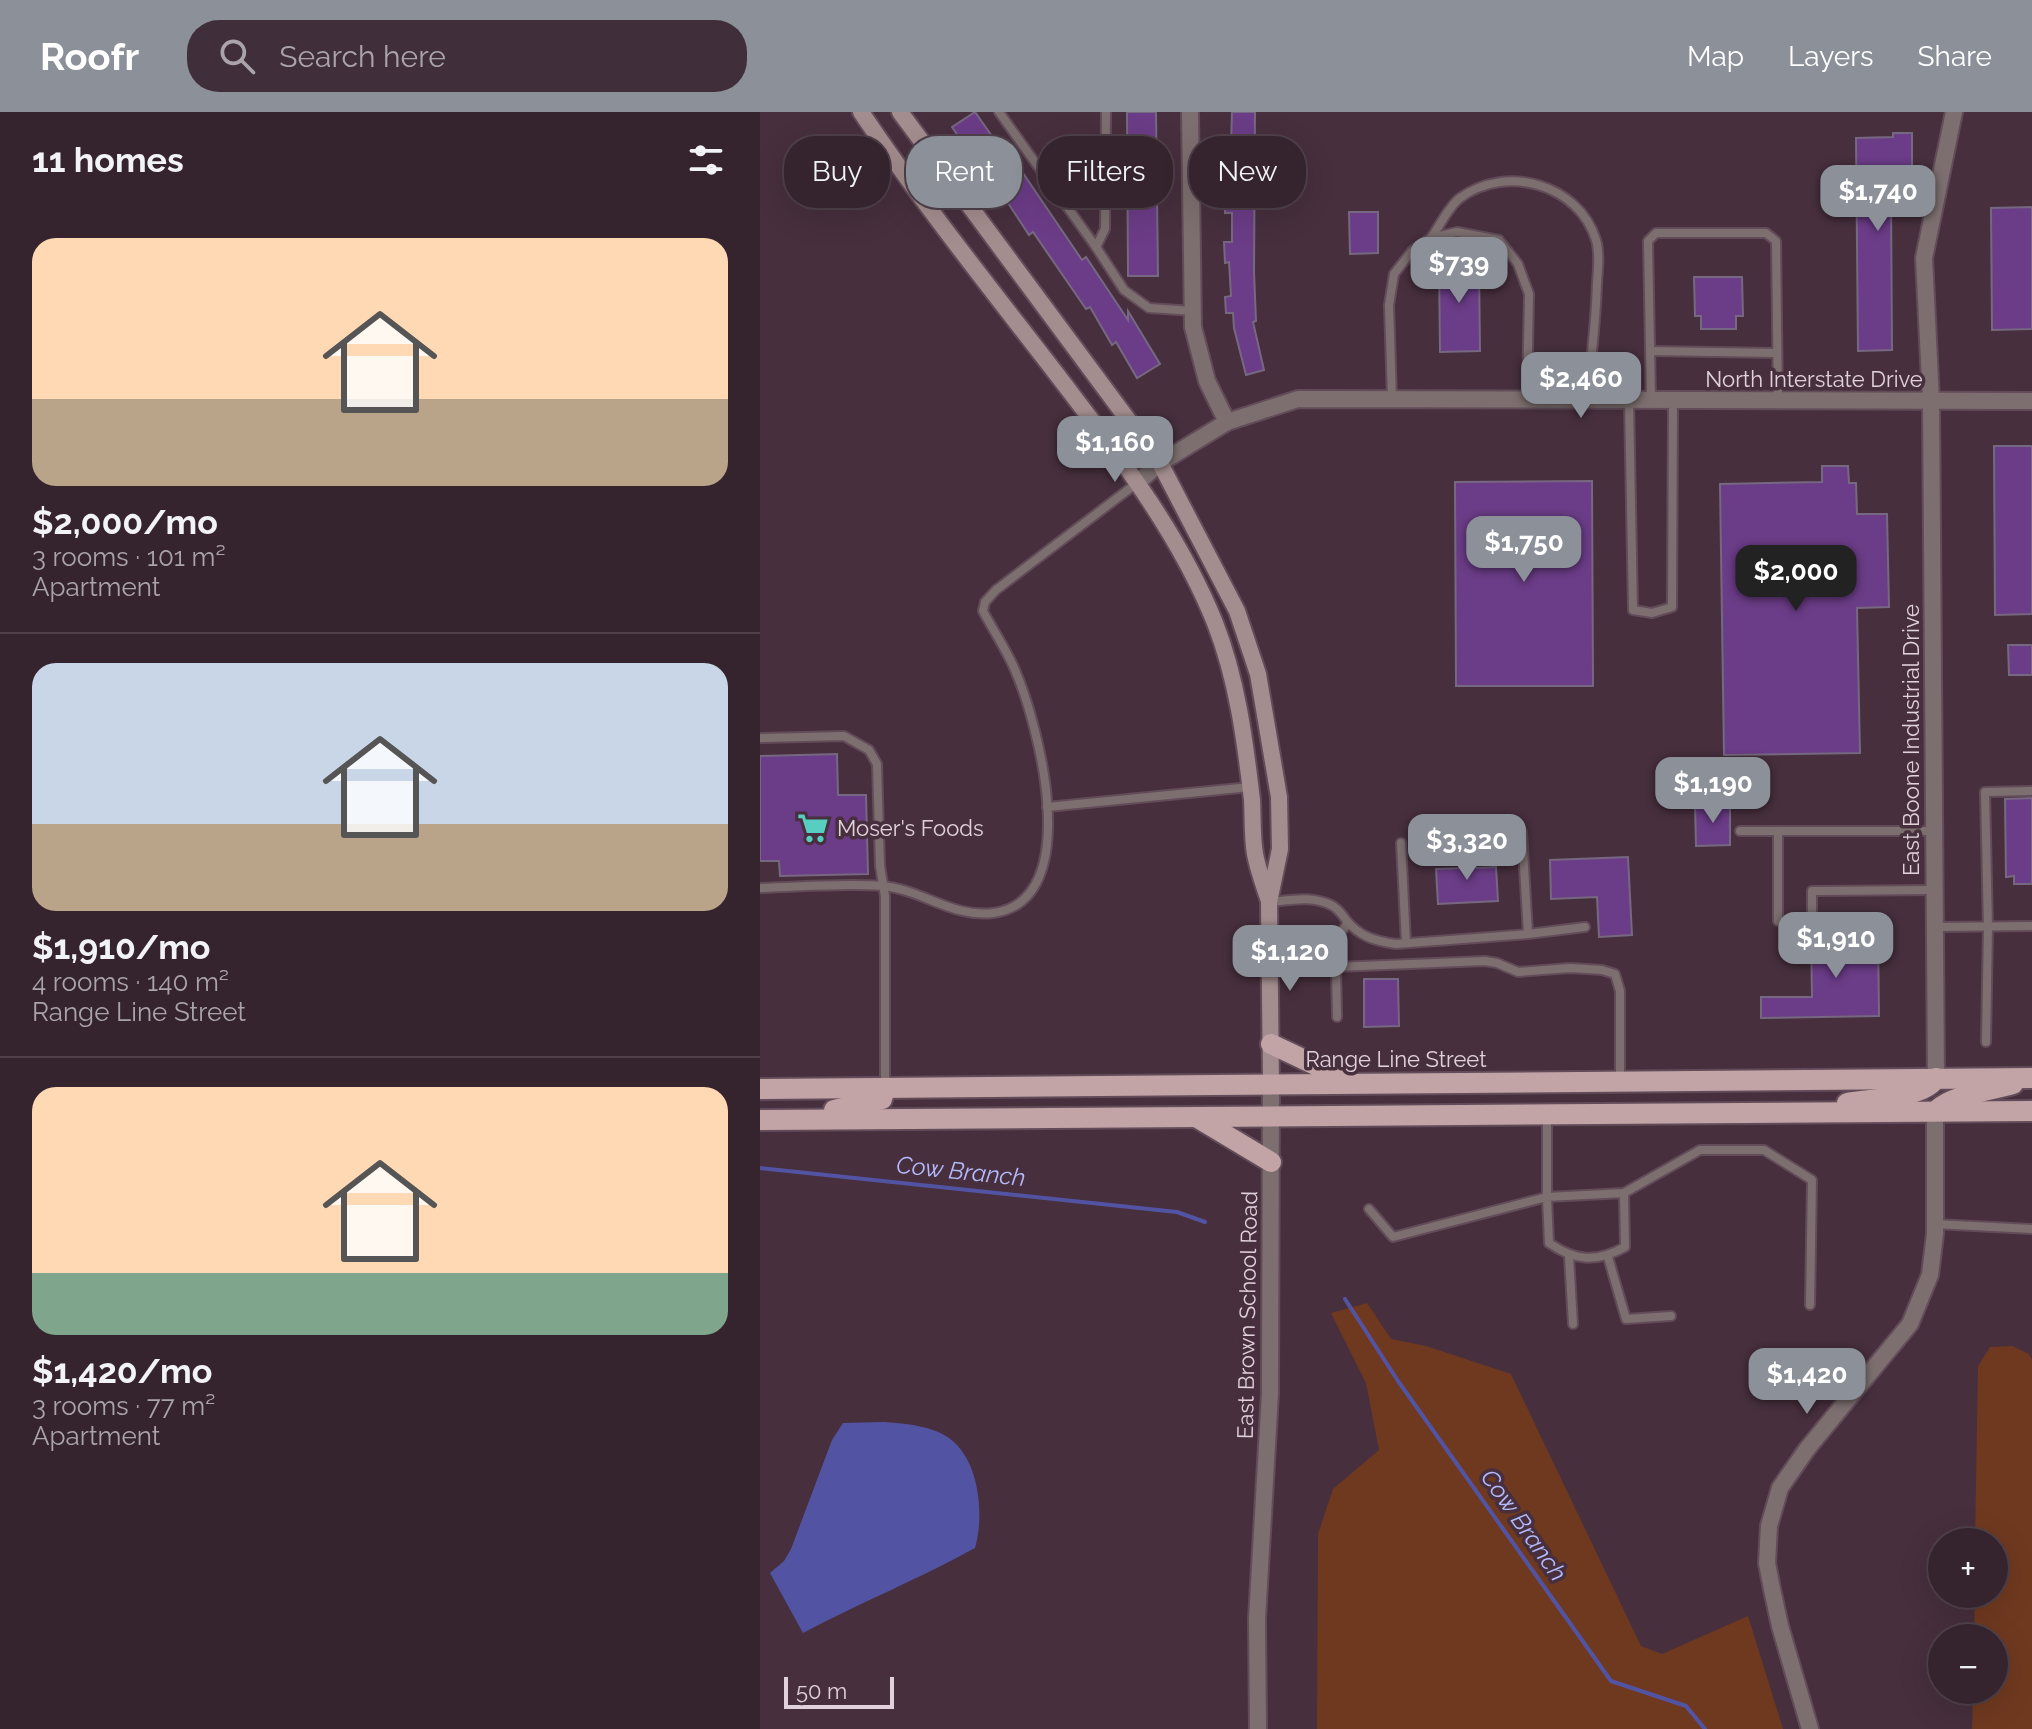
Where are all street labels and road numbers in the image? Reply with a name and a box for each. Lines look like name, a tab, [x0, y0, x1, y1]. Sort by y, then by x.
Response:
street label: North Interstate Drive	[1705, 366, 1923, 392]
street label: East Boone Industrial Drive	[1898, 604, 1924, 876]
street label: Range Line Street	[1305, 1046, 1487, 1072]
street label: East Brown School Road	[1232, 1191, 1262, 1439]

